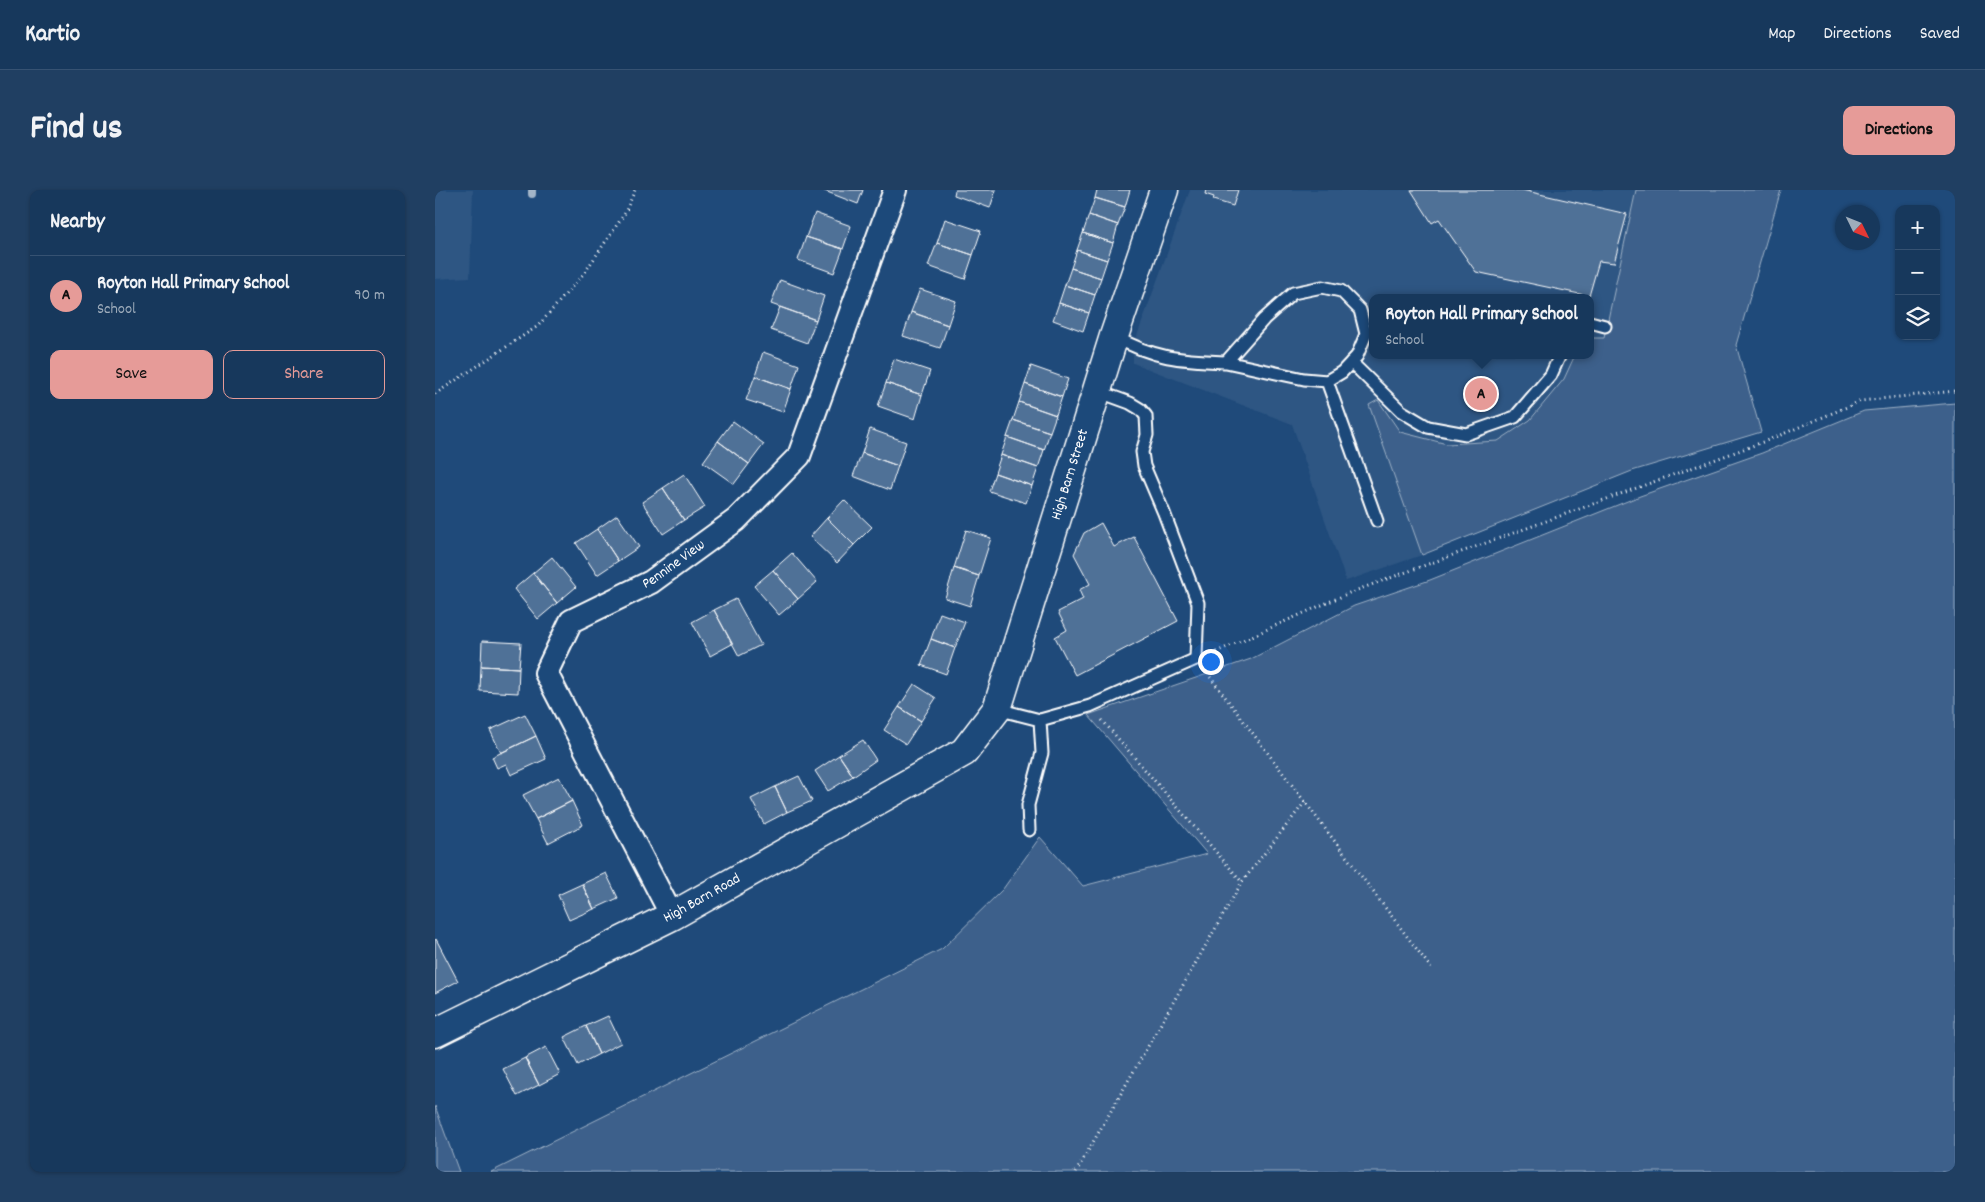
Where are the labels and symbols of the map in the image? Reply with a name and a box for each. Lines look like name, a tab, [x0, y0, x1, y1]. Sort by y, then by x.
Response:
north arrow	[1835, 205, 1880, 250]
pin: A	[1465, 375, 1497, 413]
street label: High Barn Street	[1046, 426, 1095, 523]
street label: Pennine View	[639, 534, 710, 595]
your location	[1198, 649, 1224, 675]
street label: High Barn Road	[660, 868, 745, 929]

